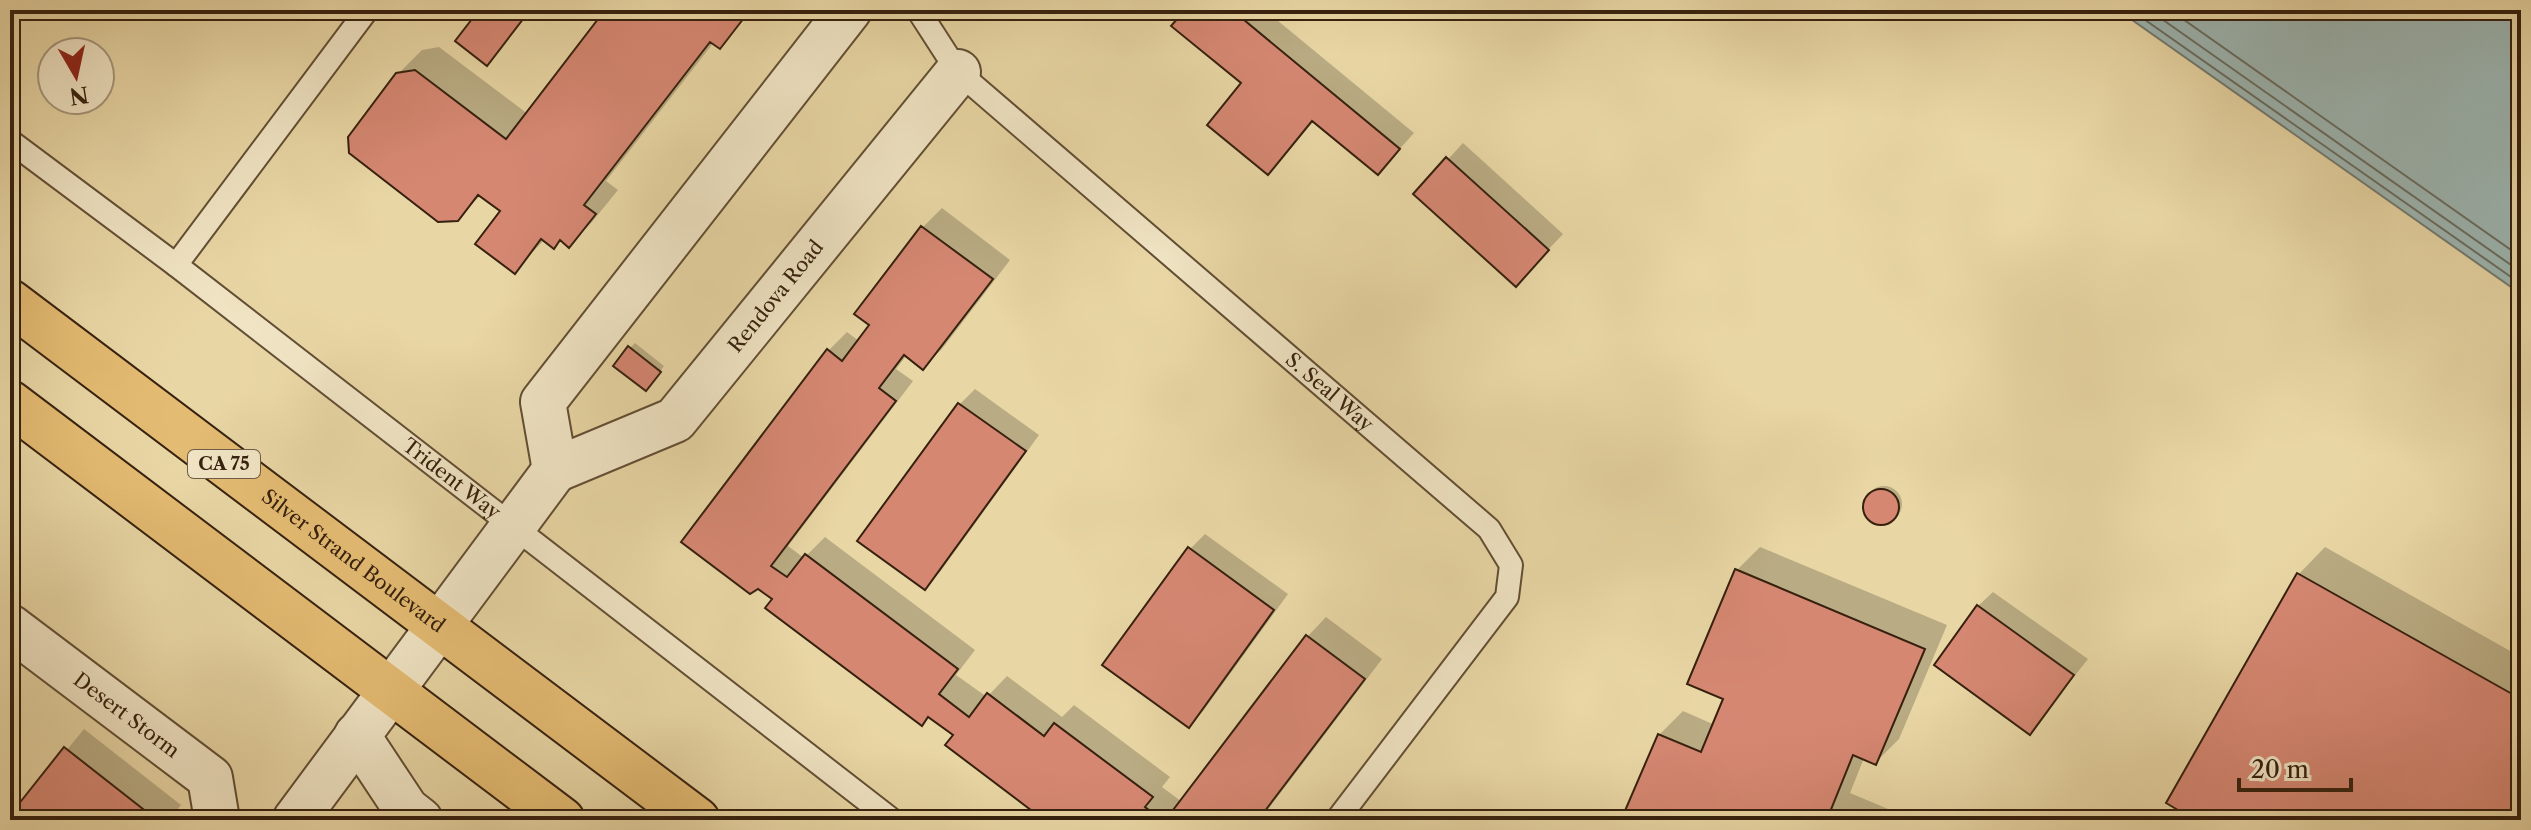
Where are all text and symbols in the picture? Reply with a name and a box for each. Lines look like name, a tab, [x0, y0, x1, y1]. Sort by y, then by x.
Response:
north arrow	[36, 36, 116, 116]
text: N	[67, 80, 91, 110]
street label: Rendova Road	[723, 235, 828, 357]
street label: S. Seal Way	[1281, 347, 1379, 437]
street label: Trident Way	[398, 433, 506, 525]
road number: CA 75	[188, 450, 260, 478]
street label: Silver Strand Boulevard	[257, 484, 450, 638]
street label: Desert Storm	[69, 667, 185, 763]
scale bar	[2239, 742, 2351, 792]
text: 20 m	[2251, 755, 2309, 784]

